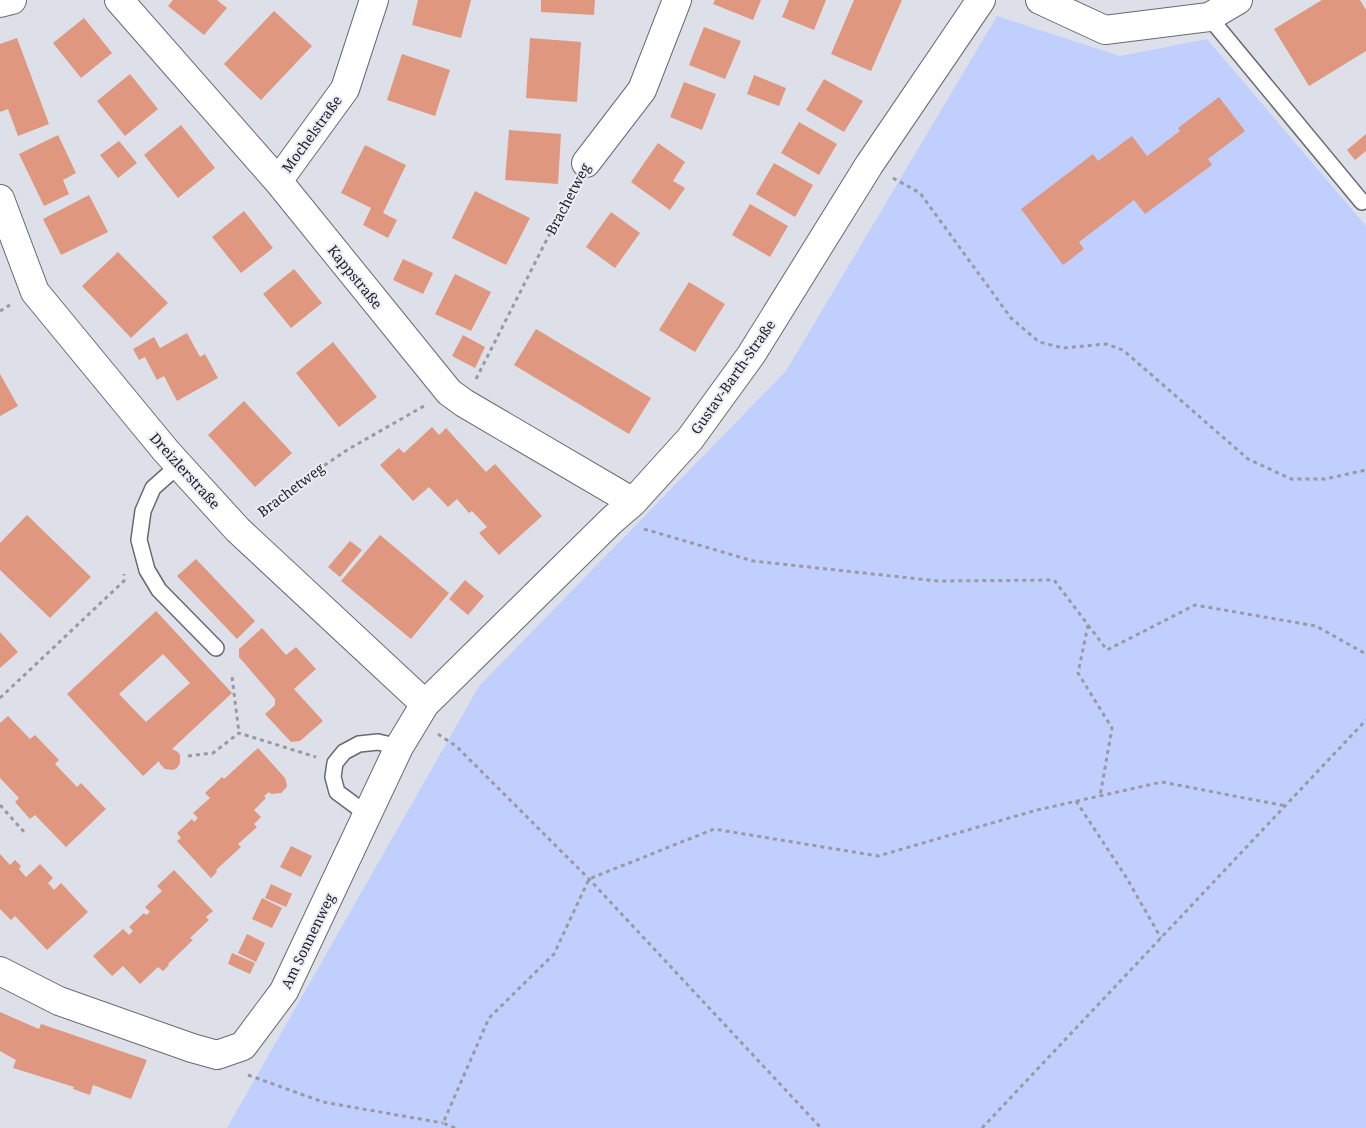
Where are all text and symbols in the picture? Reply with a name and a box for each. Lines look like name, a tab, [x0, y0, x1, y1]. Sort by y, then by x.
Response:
street label: Mochelstraße	[277, 91, 346, 176]
street label: Brachetweg	[541, 159, 595, 238]
street label: Kappstraße	[324, 241, 387, 313]
street label: Gustav-Barth-Straße	[686, 316, 779, 438]
street label: Dreizlerstraße	[146, 429, 225, 513]
street label: Brachetweg	[254, 458, 328, 521]
street label: Am Sonnenweg	[276, 889, 339, 992]

